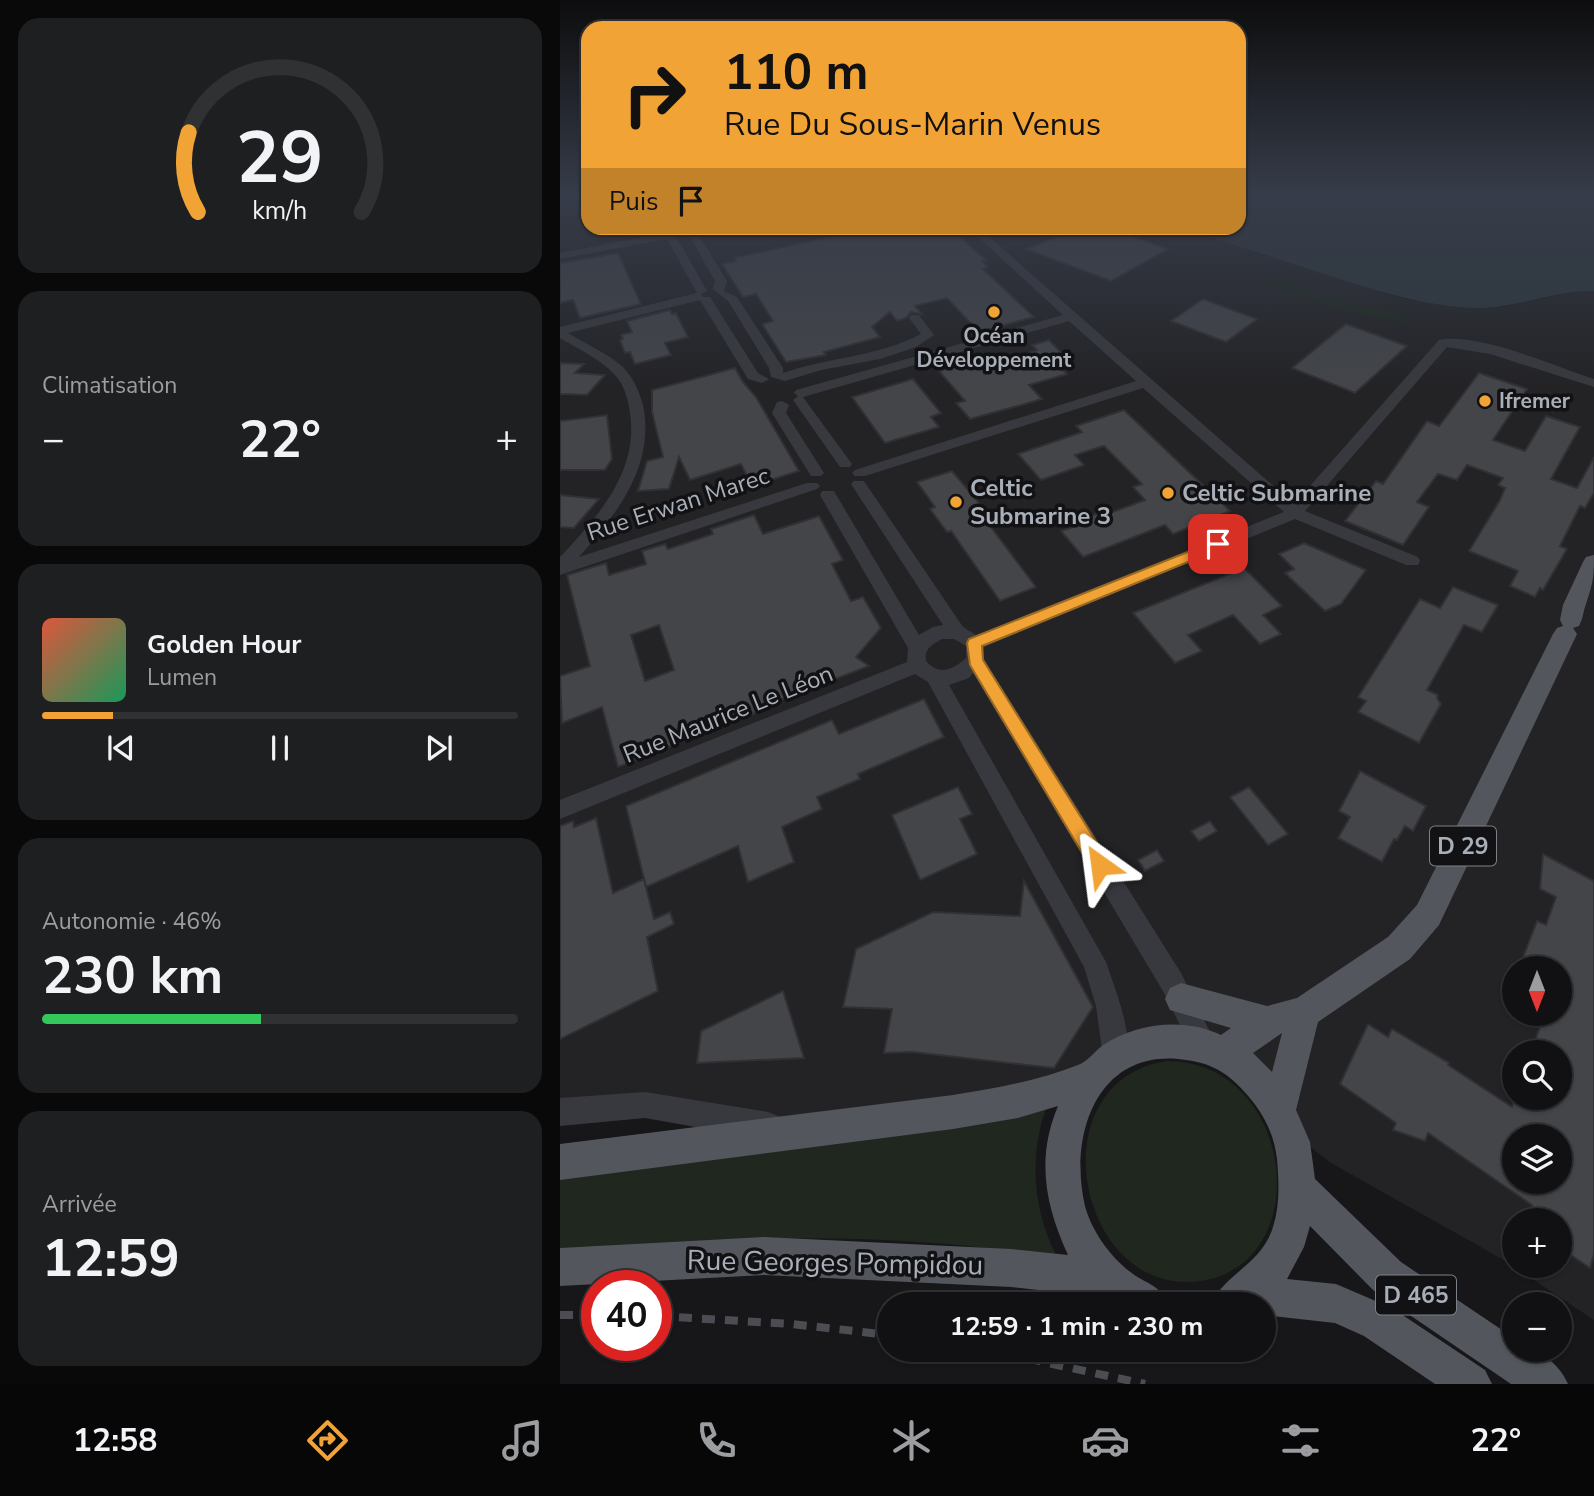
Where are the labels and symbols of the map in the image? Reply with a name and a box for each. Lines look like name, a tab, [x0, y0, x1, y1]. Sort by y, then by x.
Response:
marker: Océan Développement	[986, 304, 1002, 320]
place label: Océan Développement	[917, 322, 1072, 374]
place label: Ifremer	[1499, 387, 1571, 415]
marker: Ifremer	[1477, 393, 1493, 409]
street label: Rue Erwan Marec	[583, 459, 773, 549]
place label: Celtic Submarine 3	[970, 472, 1111, 532]
place label: Celtic Submarine	[1182, 477, 1371, 509]
marker: Celtic Submarine	[1160, 485, 1176, 501]
marker: Celtic Submarine 3	[948, 494, 964, 510]
pin	[1188, 514, 1248, 574]
street label: Rue Maurice Le Léon	[618, 657, 838, 771]
road number: D 29	[1430, 826, 1496, 866]
position arrow	[1063, 828, 1137, 902]
north arrow	[1502, 956, 1572, 1026]
street label: Rue Georges Pompidou	[687, 1241, 983, 1285]
speed limit sign: 40	[581, 1270, 672, 1361]
road number: D 465	[1376, 1276, 1456, 1314]

